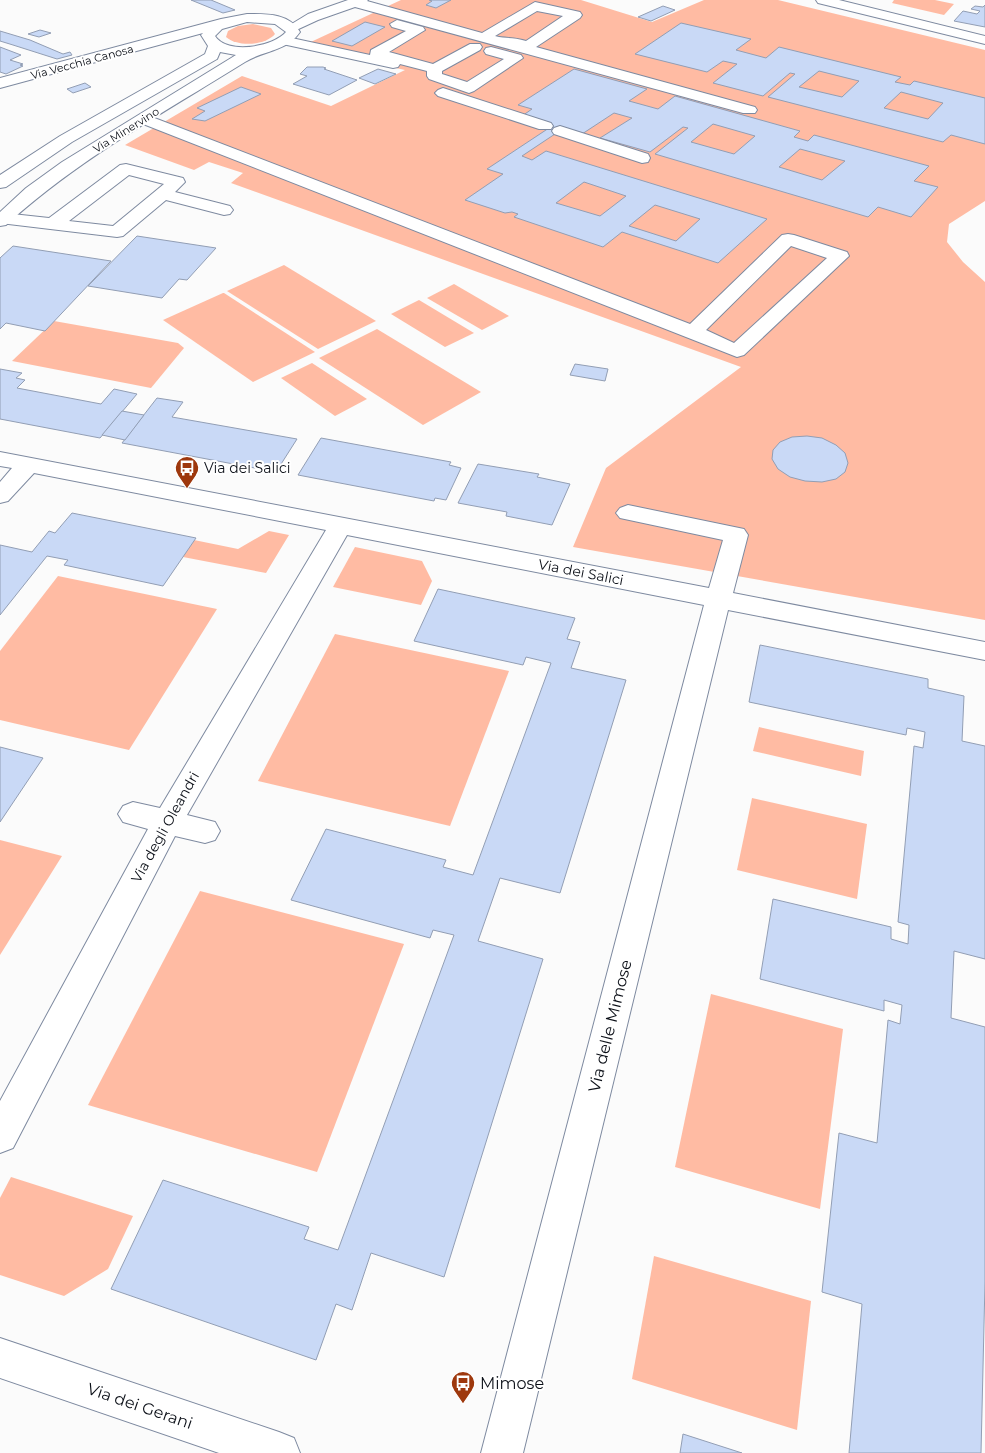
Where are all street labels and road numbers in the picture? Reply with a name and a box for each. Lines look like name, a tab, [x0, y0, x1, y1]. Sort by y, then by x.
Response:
street label: Via Vecchia Canosa	[29, 42, 135, 82]
street label: Via Minervino	[90, 104, 162, 156]
street label: Via dei Salici	[537, 555, 625, 589]
street label: Via degli Oleandri	[127, 768, 203, 886]
street label: Via delle Mimose	[584, 958, 636, 1094]
street label: Via dei Gerani	[85, 1379, 195, 1433]

